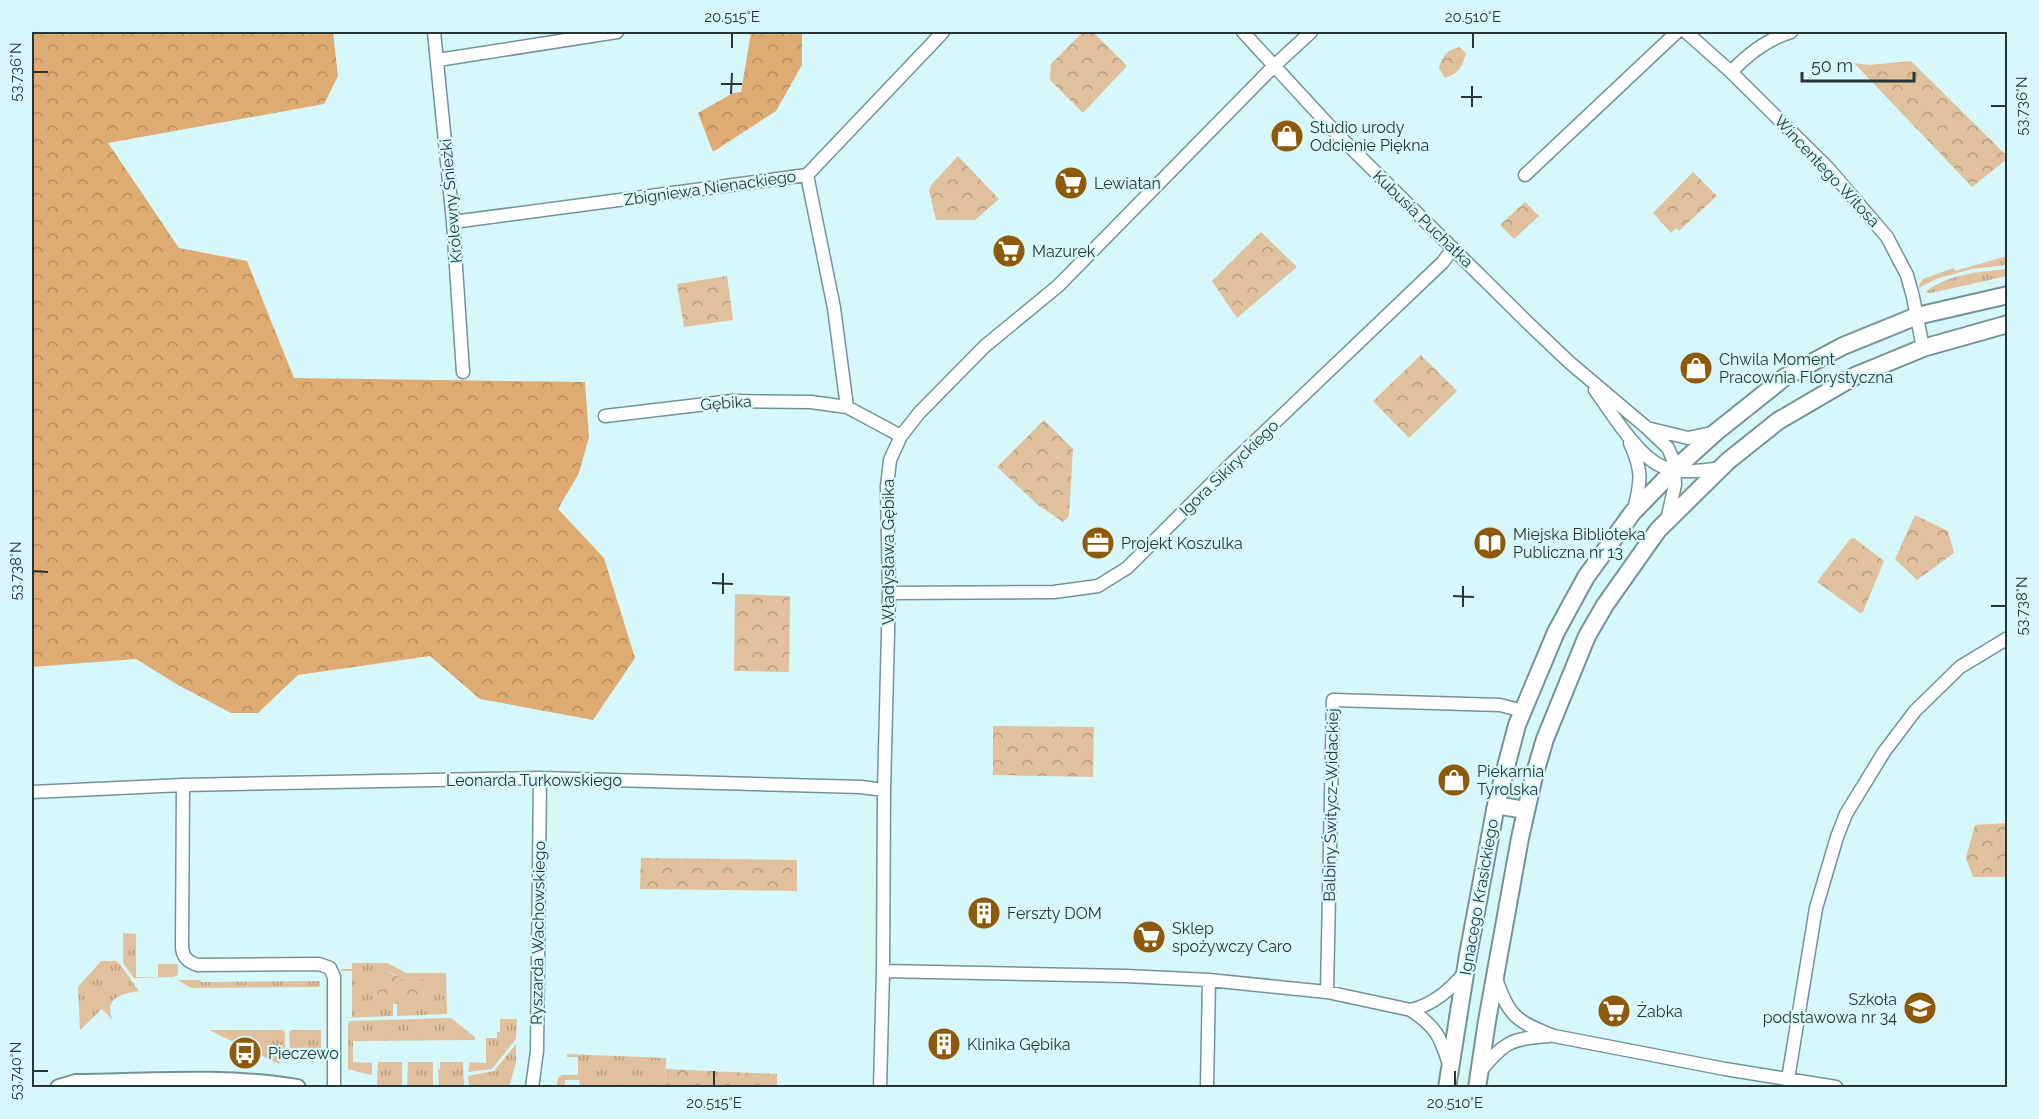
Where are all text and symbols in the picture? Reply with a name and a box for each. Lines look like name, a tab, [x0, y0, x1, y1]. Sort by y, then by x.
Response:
text: 20.515°E	[704, 8, 760, 26]
text: 20.510°E	[1445, 8, 1501, 26]
text: 53.736°N	[7, 42, 25, 102]
scale bar	[1802, 45, 1914, 83]
text: 50 m	[1811, 55, 1853, 76]
text: 53.736°N	[2013, 76, 2031, 136]
street label: Wincentego Witosa	[1770, 111, 1884, 231]
shop icon: Studio urody Odcienie Piękna	[1269, 118, 1305, 154]
place label: Studio urody Odcienie Piękna	[1310, 118, 1429, 155]
street label: Królewny Śnieżki	[435, 138, 466, 264]
supermarket icon: Lewiatan	[1053, 165, 1089, 201]
street label: Kubusia Puchatka	[1369, 166, 1477, 272]
street label: Zbigniewa Nienackiego	[623, 167, 797, 209]
place label: Lewiatan	[1094, 174, 1161, 193]
supermarket icon: Mazurek	[991, 233, 1027, 269]
place label: Mazurek	[1032, 242, 1096, 261]
shop icon: Chwila Moment Pracownia Florystyczna	[1678, 350, 1714, 386]
place label: Chwila Moment Pracownia Florystyczna	[1719, 350, 1893, 387]
street label: Gębika	[700, 392, 752, 414]
street label: Igora Sikiryckiego	[1176, 416, 1282, 520]
street label: Władysława Gębika	[879, 479, 898, 625]
office icon: Projekt Koszulka	[1080, 525, 1116, 561]
library icon: Miejska Biblioteka Publiczna nr 13	[1472, 525, 1508, 561]
place label: Miejska Biblioteka Publiczna nr 13	[1513, 525, 1646, 562]
place label: Projekt Koszulka	[1121, 534, 1243, 553]
text: 53.738°N	[7, 541, 25, 601]
text: 53.738°N	[2013, 576, 2031, 636]
street label: Balbiny Świtycz-Widackiej	[1319, 708, 1342, 902]
shop icon: Piekarnia Tyrolska	[1436, 762, 1472, 798]
place label: Piekarnia Tyrolska	[1477, 762, 1544, 799]
street label: Leonarda Turkowskiego	[446, 771, 622, 790]
street label: Ignacego Krasickiego	[1456, 817, 1502, 977]
street label: Ryszarda Wachowskiego	[527, 841, 549, 1025]
building icon: Ferszty DOM	[966, 895, 1002, 931]
place label: Ferszty DOM	[1007, 904, 1102, 923]
supermarket icon: Sklep spożywczy Caro	[1131, 919, 1167, 955]
place label: Sklep spożywczy Caro	[1172, 919, 1292, 956]
place label: Szkoła podstawowa nr 34	[1763, 990, 1897, 1027]
school or university icon: Szkoła podstawowa nr 34	[1902, 990, 1938, 1026]
supermarket icon: Żabka	[1596, 993, 1632, 1029]
place label: Żabka	[1637, 1001, 1683, 1021]
building icon: Klinika Gębika	[926, 1026, 962, 1062]
bus stop icon: Pieczewo	[227, 1035, 263, 1071]
place label: Klinika Gębika	[967, 1035, 1071, 1054]
text: 53.740°N	[7, 1042, 25, 1100]
place label: Pieczewo	[268, 1044, 339, 1063]
text: 20.515°E	[686, 1094, 742, 1112]
text: 20.510°E	[1427, 1094, 1483, 1112]

